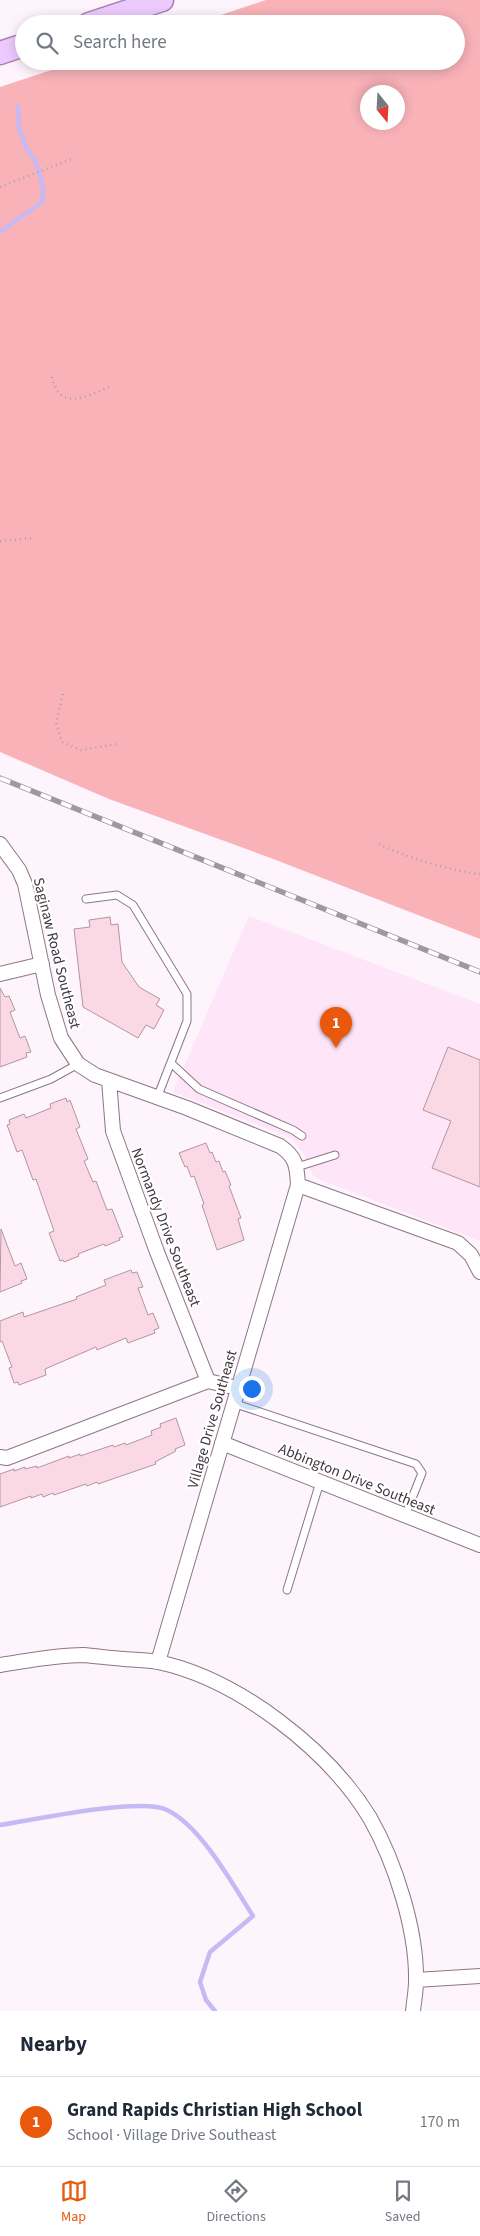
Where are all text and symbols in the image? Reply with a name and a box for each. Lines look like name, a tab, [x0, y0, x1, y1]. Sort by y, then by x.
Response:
search box	[15, 15, 465, 70]
icon: search	[33, 29, 61, 57]
text: Search here	[73, 29, 167, 56]
north arrow	[360, 85, 405, 130]
street label: Saginaw Road Southeast	[28, 875, 85, 1031]
pin: 1	[320, 1007, 352, 1048]
street label: Normandy Drive Southeast	[126, 1145, 206, 1310]
street label: Village Drive Southeast	[183, 1347, 242, 1491]
your location	[239, 1376, 265, 1402]
street label: Abbington Drive Southeast	[275, 1438, 438, 1521]
text: Nearby	[20, 2029, 87, 2059]
text: Grand Rapids Christian High School	[67, 2097, 362, 2124]
text: 1	[32, 2111, 40, 2133]
text: 170 m	[420, 2111, 460, 2133]
text: School · Village Drive Southeast	[67, 2124, 276, 2146]
tab: Map	[60, 2177, 88, 2227]
tab: Directions	[207, 2177, 266, 2227]
tab: Saved	[385, 2177, 420, 2227]

